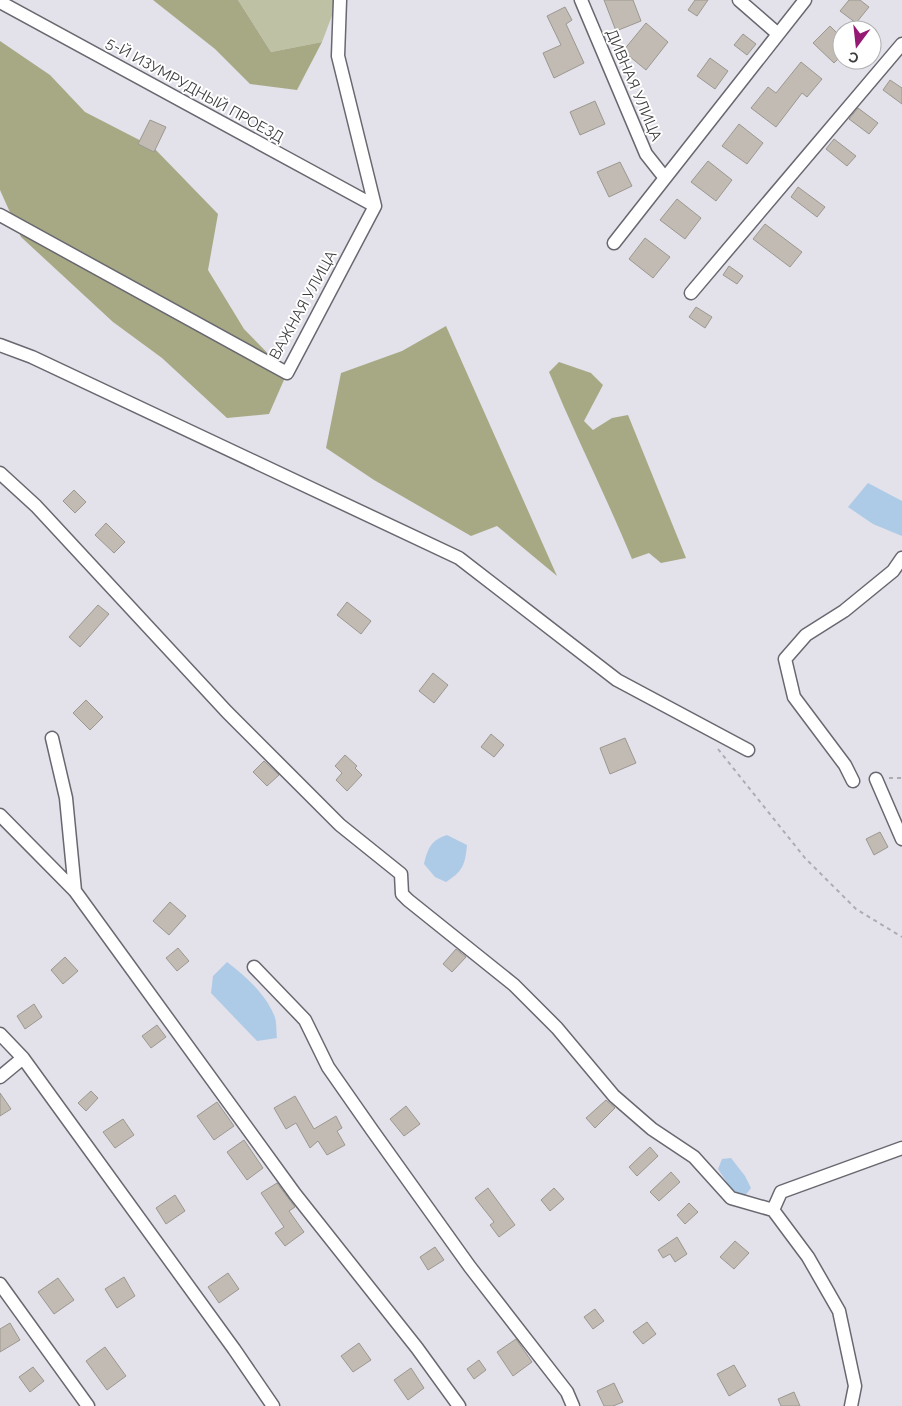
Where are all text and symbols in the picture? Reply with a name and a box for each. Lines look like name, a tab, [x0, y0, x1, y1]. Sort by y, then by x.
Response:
north arrow	[832, 20, 882, 70]
street label: ДИВНАЯ УЛИЦА	[602, 26, 666, 144]
street label: 5-Й ИЗУМРУДНЫЙ ПРОЕЗД	[103, 34, 287, 146]
text: С	[847, 48, 860, 67]
street label: ВАЖНАЯ УЛИЦА	[266, 247, 340, 363]

